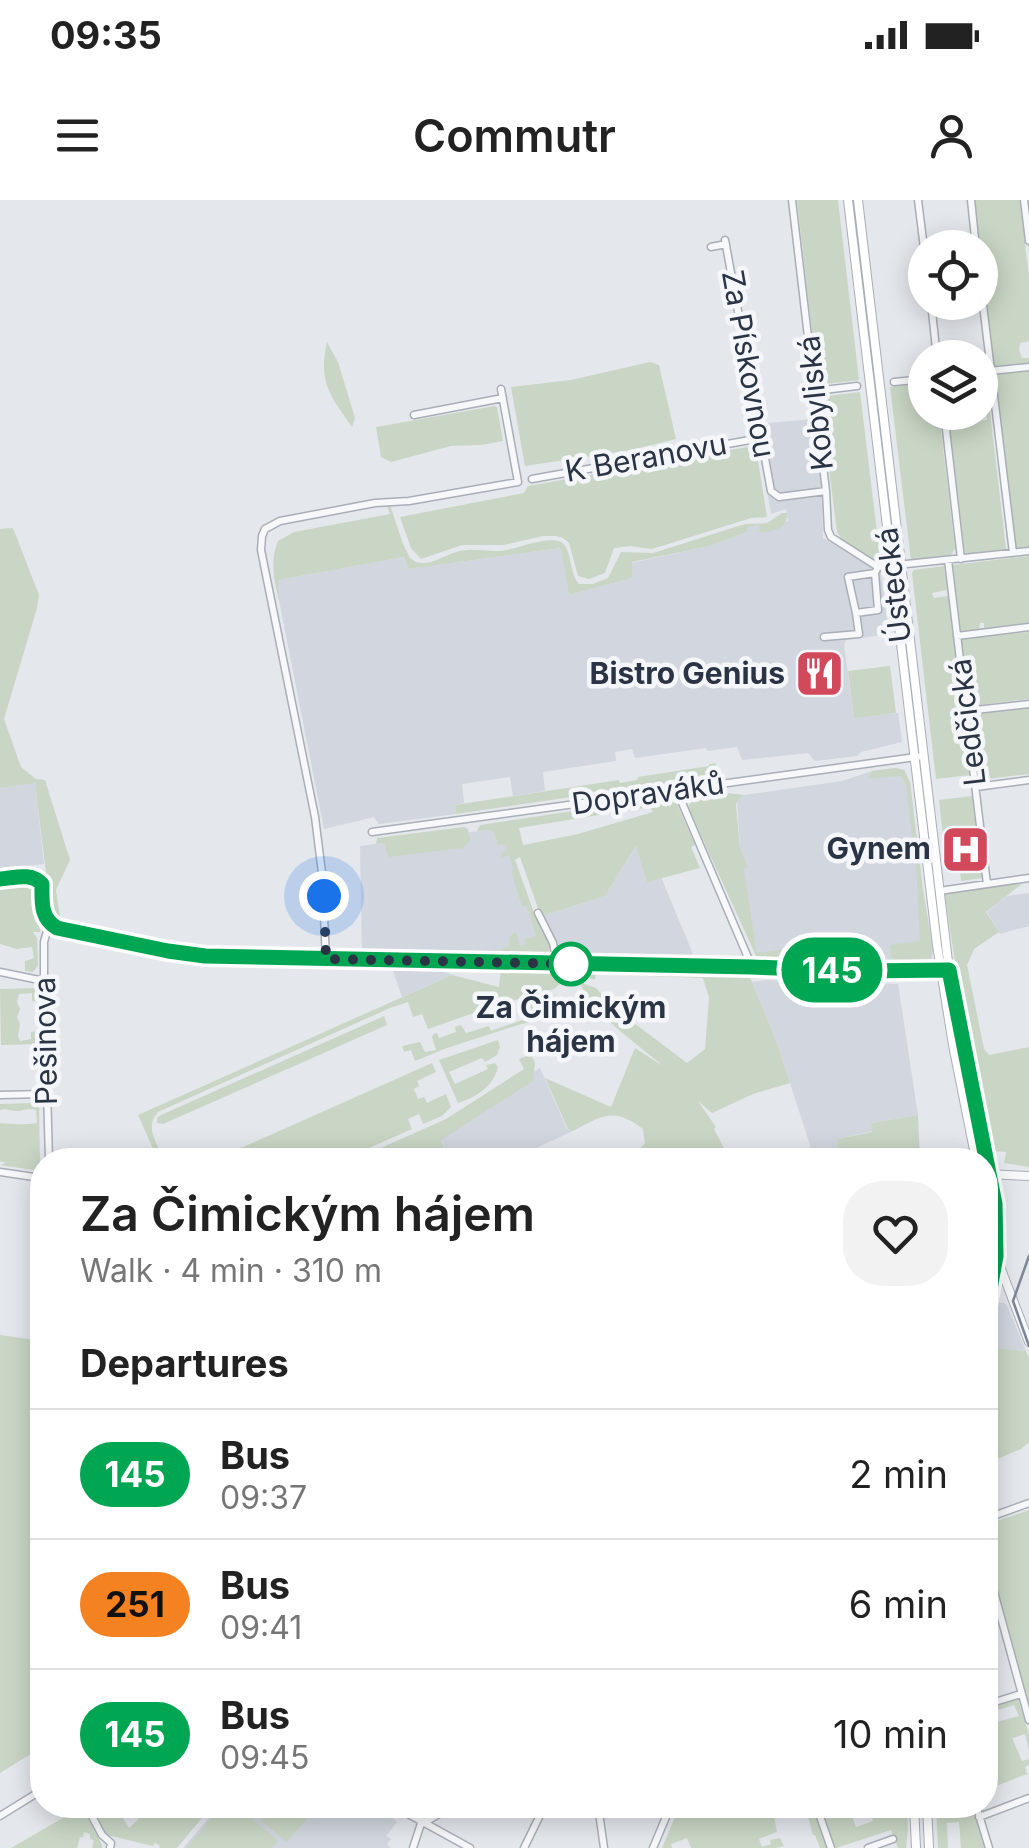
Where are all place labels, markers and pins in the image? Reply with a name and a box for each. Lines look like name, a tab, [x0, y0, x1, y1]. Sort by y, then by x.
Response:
restaurant icon: Bistro Genius	[794, 648, 846, 700]
place label: Bistro Genius	[590, 655, 785, 691]
hospital icon: Gynem	[940, 823, 992, 875]
place label: Gynem	[826, 830, 931, 866]
marker: Za Čimickým hájem	[550, 943, 592, 985]
place label: Za Čimickým hájem	[475, 989, 667, 1059]

